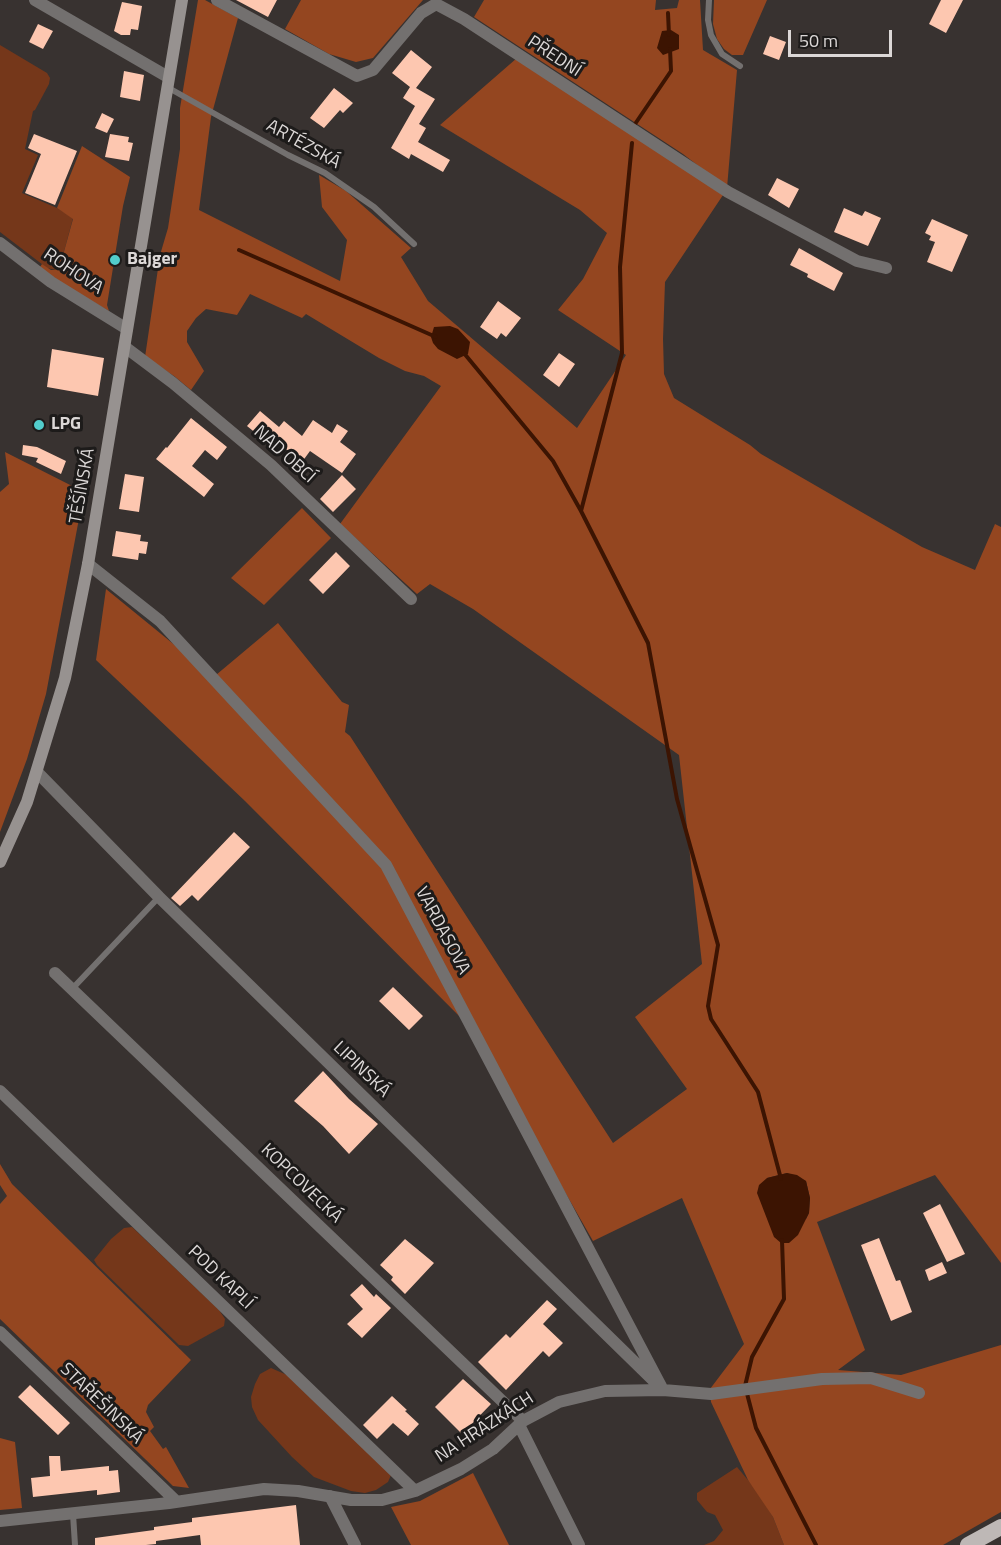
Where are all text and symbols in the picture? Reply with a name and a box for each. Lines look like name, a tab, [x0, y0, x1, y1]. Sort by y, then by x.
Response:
scale bar	[791, 18, 894, 56]
text: 50 m	[799, 27, 838, 54]
street label: PŘEDNÍ	[523, 32, 585, 82]
street label: ARTÉZSKÁ	[262, 116, 344, 174]
street label: ROHOVA	[39, 244, 107, 300]
place label: Bajger	[127, 249, 177, 271]
marker: Bajger	[108, 253, 122, 267]
place label: LPG	[51, 414, 81, 436]
marker: LPG	[32, 418, 46, 432]
street label: NAD OBCÍ	[249, 422, 319, 488]
street label: TĚŠÍNSKÁ	[66, 446, 100, 526]
street label: VARDASOVA	[410, 884, 474, 978]
street label: LIPINSKÁ	[328, 1038, 394, 1102]
street label: KOPCOVECKÁ	[256, 1140, 346, 1228]
street label: POD KAPLÍ	[183, 1241, 257, 1315]
street label: STAŘEŠINSKÁ	[55, 1359, 147, 1449]
street label: NA HRÁZKÁCH	[432, 1388, 538, 1468]

